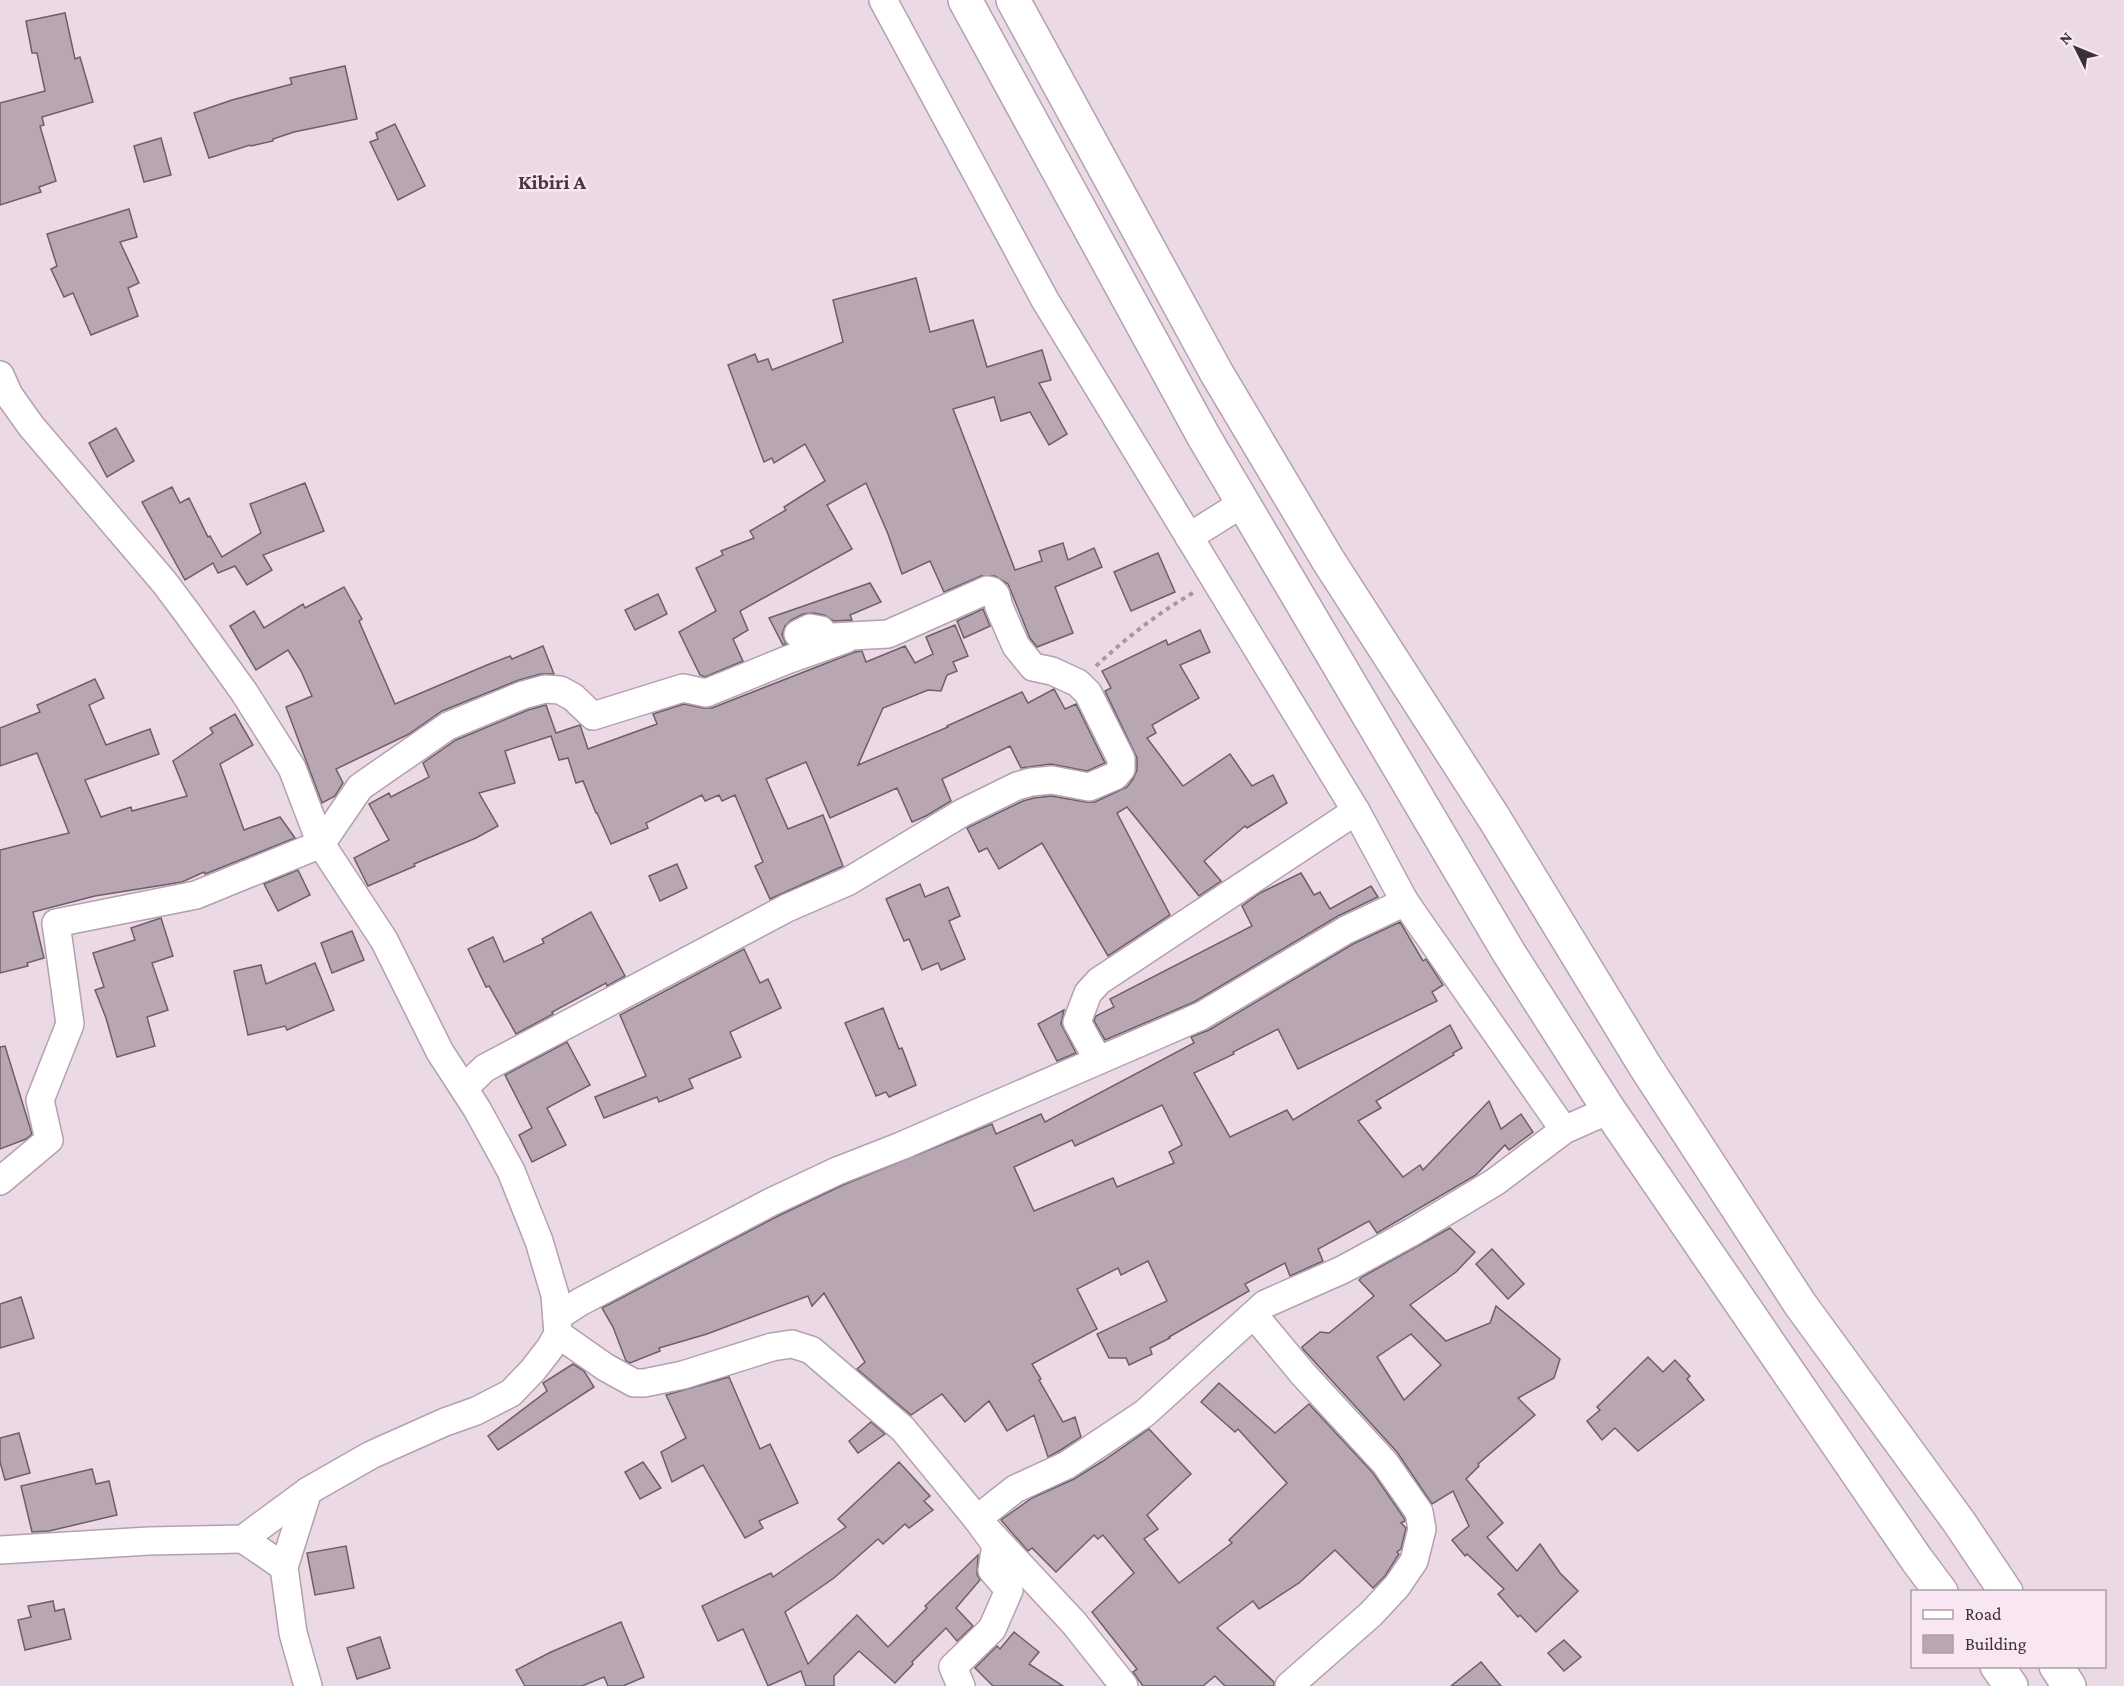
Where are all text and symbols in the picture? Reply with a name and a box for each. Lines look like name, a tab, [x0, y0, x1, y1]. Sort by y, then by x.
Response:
north arrow	[2046, 18, 2106, 78]
text: N	[2055, 28, 2075, 48]
district label: Kibiri A	[518, 170, 587, 194]
legend	[1911, 1590, 2106, 1668]
text: Road	[1965, 1604, 2002, 1624]
text: Building	[1965, 1634, 2027, 1654]

